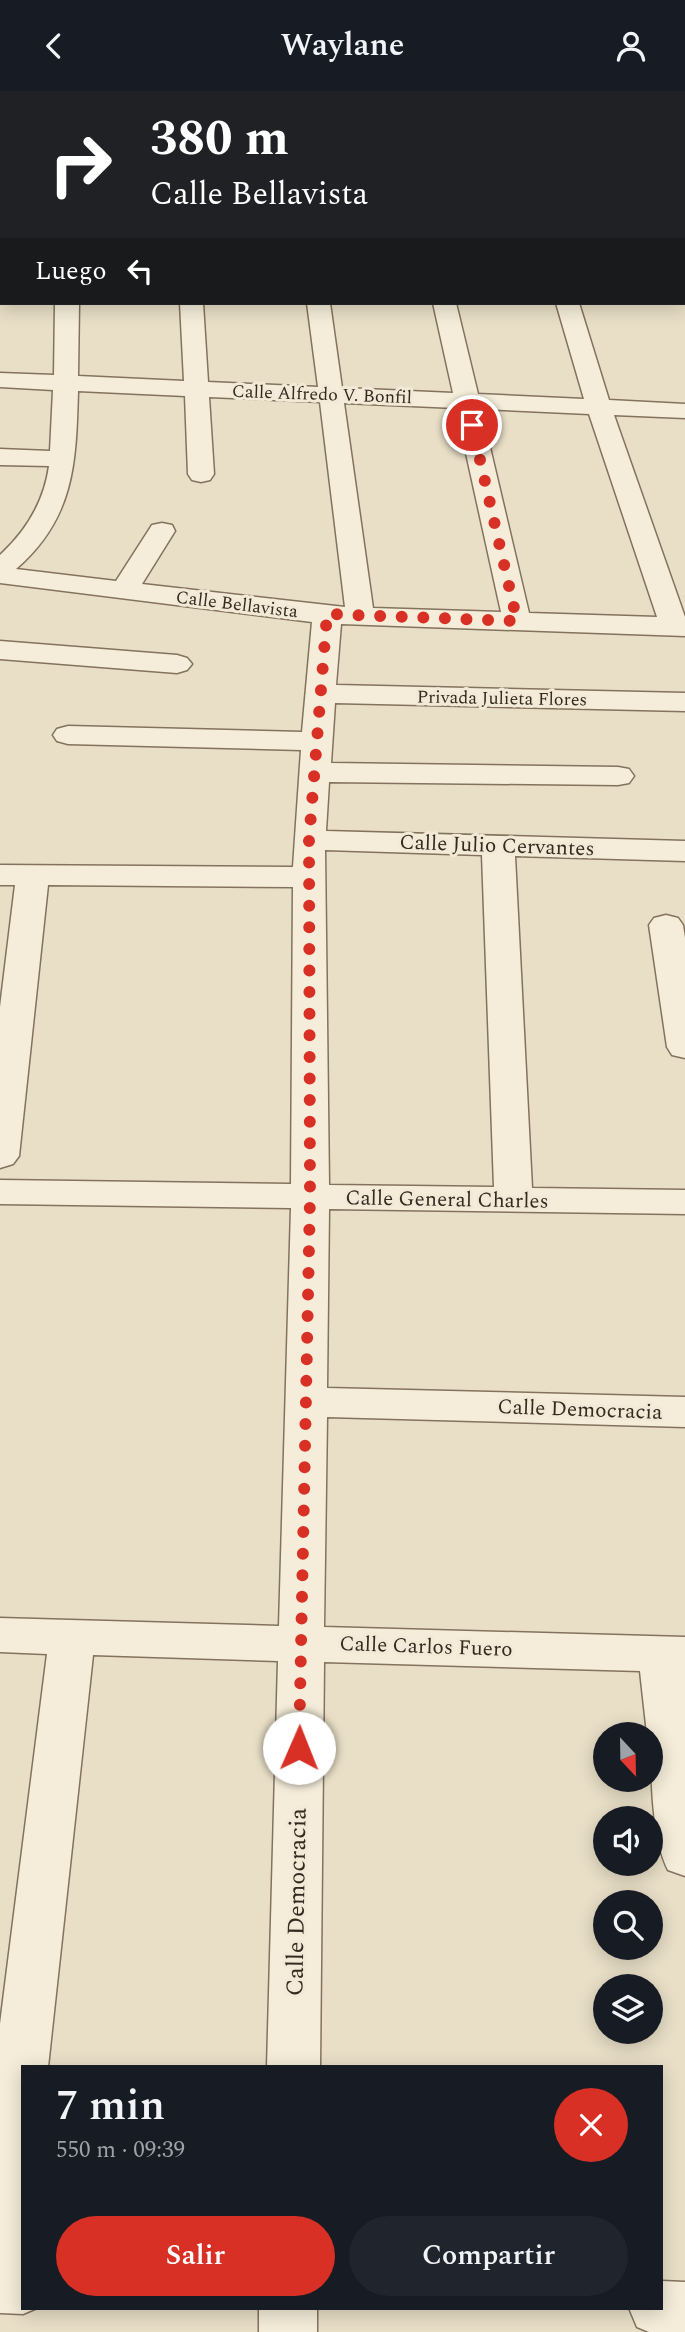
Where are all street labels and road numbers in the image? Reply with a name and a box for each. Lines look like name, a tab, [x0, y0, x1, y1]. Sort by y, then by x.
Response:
street label: Calle Alfredo V. Bonfil	[231, 378, 413, 411]
street label: Calle Bellavista	[174, 584, 300, 625]
street label: Privada Julieta Flores	[417, 684, 587, 713]
street label: Calle Julio Cervantes	[399, 827, 595, 865]
street label: Calle General Charles	[345, 1182, 549, 1218]
street label: Calle Democracia	[497, 1391, 664, 1429]
street label: Calle Carlos Fuero	[339, 1628, 513, 1666]
street label: Calle Democracia	[277, 1807, 317, 1997]

